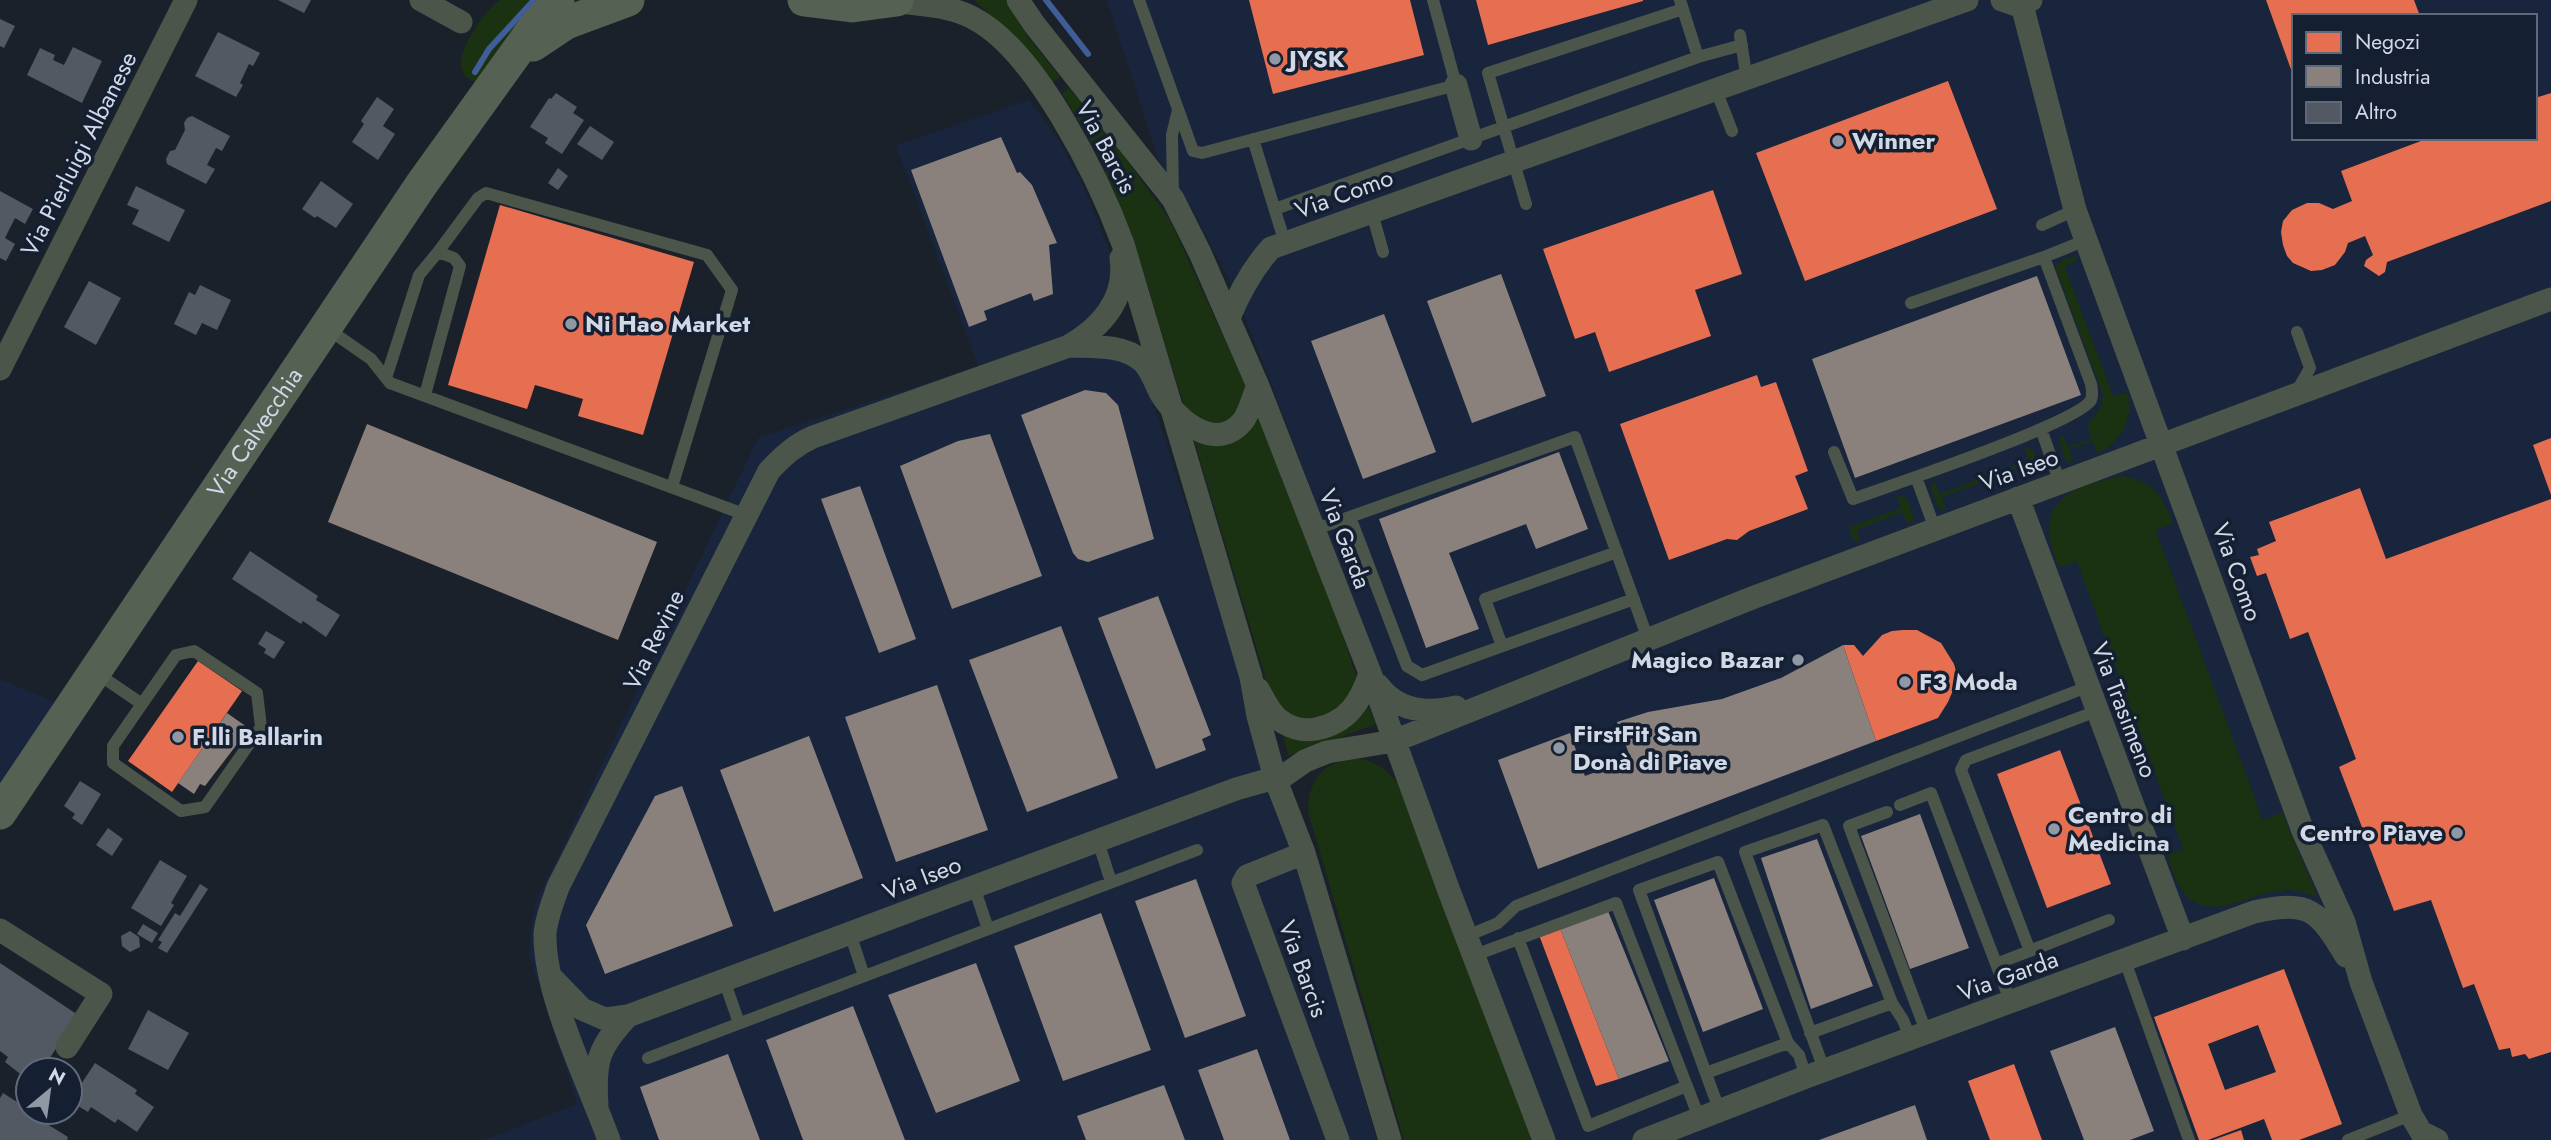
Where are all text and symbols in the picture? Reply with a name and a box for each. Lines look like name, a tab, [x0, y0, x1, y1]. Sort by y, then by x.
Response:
legend	[2292, 14, 2537, 140]
text: Negozi	[2355, 27, 2420, 57]
place label: JYSK	[1285, 41, 1345, 76]
street label: Via Pierluigi Albanese	[12, 45, 145, 262]
marker: JYSK	[1267, 51, 1283, 67]
text: Industria	[2355, 62, 2430, 92]
street label: Via Barcis	[1067, 94, 1146, 200]
text: Altro	[2355, 97, 2397, 127]
place label: Winner	[1852, 123, 1936, 158]
marker: Winner	[1830, 133, 1846, 149]
street label: Via Como	[1290, 160, 1398, 227]
place label: Ni Hao Market	[585, 306, 750, 341]
marker: Ni Hao Market	[563, 316, 579, 332]
street label: Via Calvecchia	[198, 360, 311, 504]
street label: Via Iseo	[1974, 439, 2063, 500]
street label: Via Garda	[1310, 484, 1381, 594]
street label: Via Como	[2204, 518, 2271, 626]
street label: Via Revine	[614, 584, 693, 696]
street label: Via Trasimeno	[2083, 637, 2166, 783]
place label: Magico Bazar	[1631, 642, 1784, 677]
marker: Magico Bazar	[1790, 652, 1806, 668]
place label: F3 Moda	[1919, 664, 2018, 699]
marker: F3 Moda	[1897, 674, 1913, 690]
place label: FirstFit San Donà di Piave	[1573, 716, 1728, 779]
place label: F.lli Ballarin	[192, 719, 323, 754]
marker: F.lli Ballarin	[170, 729, 186, 745]
marker: FirstFit San Donà di Piave	[1551, 740, 1567, 756]
place label: Centro di Medicina	[2068, 797, 2172, 860]
place label: Centro Piave	[2300, 815, 2443, 850]
marker: Centro di Medicina	[2046, 821, 2062, 837]
marker: Centro Piave	[2449, 825, 2465, 841]
street label: Via Iseo	[877, 847, 966, 909]
street label: Via Barcis	[1270, 915, 1337, 1022]
street label: Via Garda	[1953, 941, 2063, 1010]
north arrow	[14, 1056, 84, 1126]
text: N	[44, 1061, 70, 1092]

